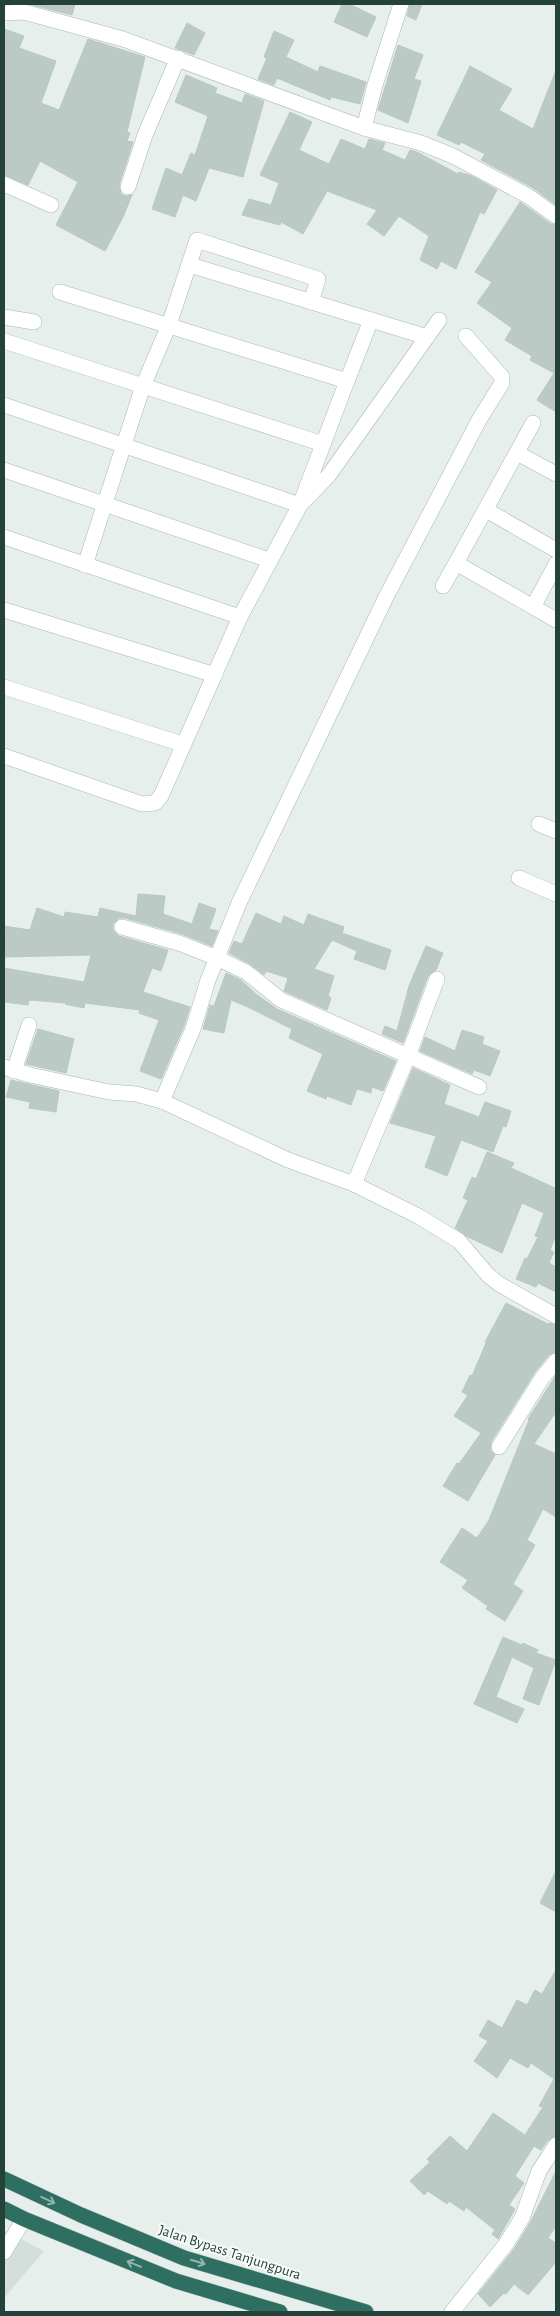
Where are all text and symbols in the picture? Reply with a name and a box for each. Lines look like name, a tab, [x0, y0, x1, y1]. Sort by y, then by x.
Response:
one-way arrow	[40, 2196, 55, 2205]
street label: Jalan Bypass Tanjungpura	[157, 2222, 303, 2283]
one-way arrow	[189, 2258, 205, 2268]
one-way arrow	[127, 2259, 142, 2268]

